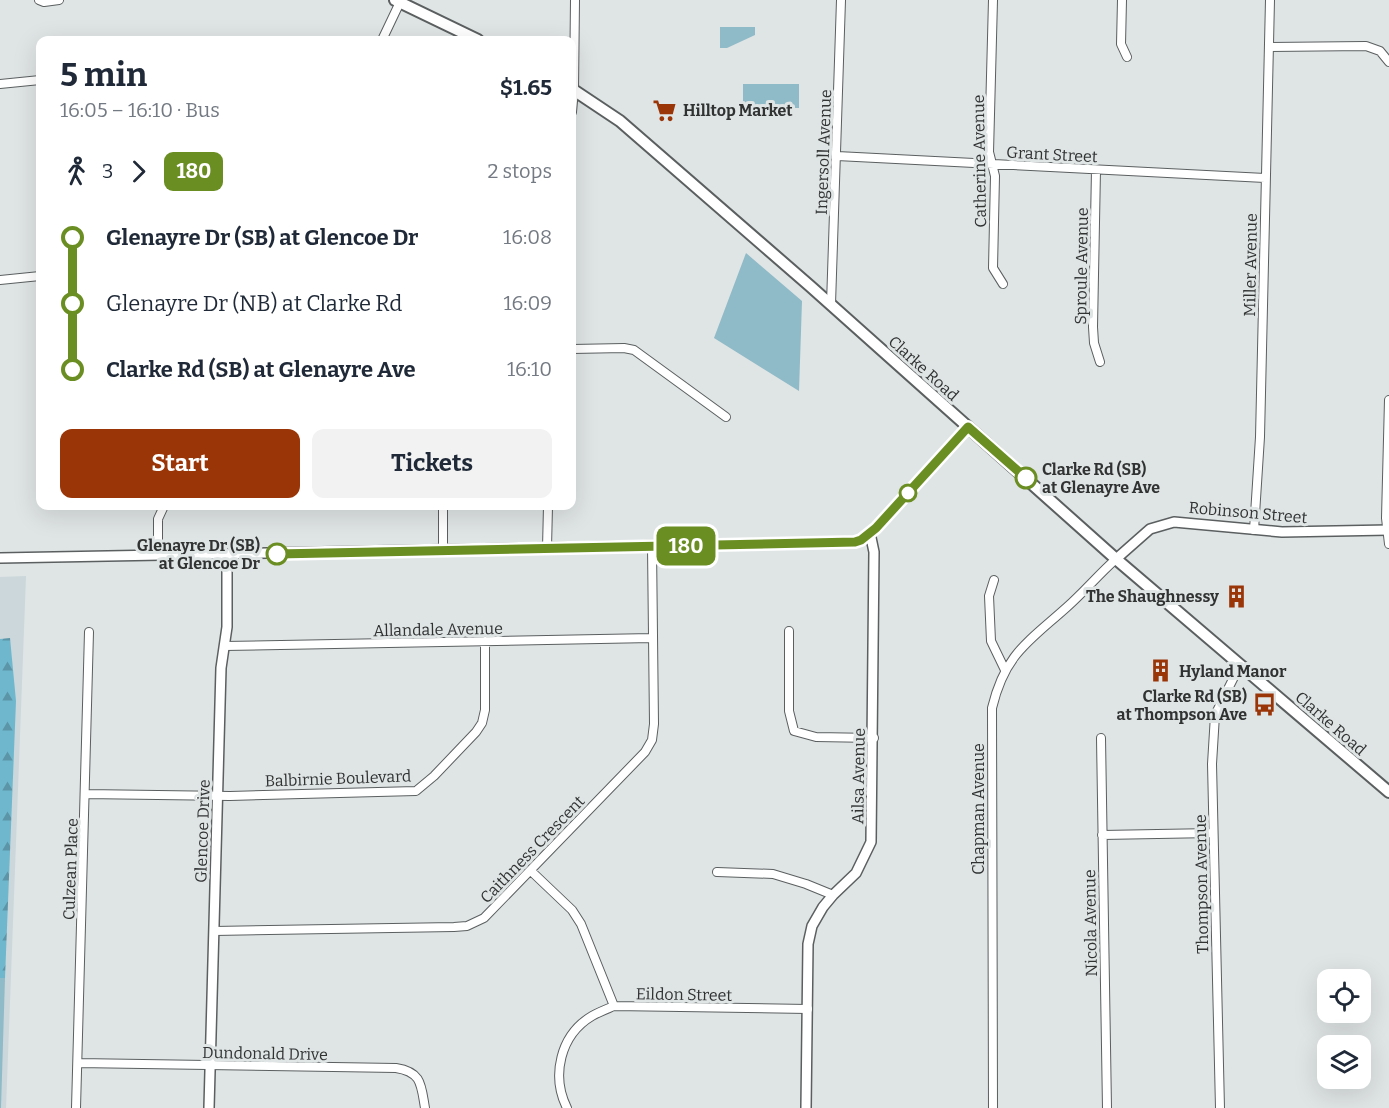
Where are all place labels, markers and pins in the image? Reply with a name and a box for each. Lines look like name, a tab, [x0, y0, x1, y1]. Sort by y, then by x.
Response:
supermarket icon: Hilltop Market	[652, 97, 678, 123]
place label: Hilltop Market	[683, 101, 793, 120]
place label: Clarke Rd (SB) at Glenayre Ave	[1042, 460, 1160, 497]
marker: Clarke Rd (SB) at Glenayre Ave	[1015, 467, 1037, 489]
unlabelled marker	[899, 484, 917, 502]
place label: Glenayre Dr (SB) at Glencoe Dr	[137, 536, 260, 573]
marker: Glenayre Dr (SB) at Glencoe Dr	[266, 543, 288, 565]
building icon: The Shaughnessy	[1224, 583, 1250, 609]
place label: The Shaughnessy	[1086, 587, 1219, 606]
building icon: Hyland Manor	[1148, 658, 1174, 684]
place label: Hyland Manor	[1179, 662, 1287, 681]
place label: Clarke Rd (SB) at Thompson Ave	[1116, 687, 1247, 724]
bus stop icon: Clarke Rd (SB) at Thompson Ave	[1252, 692, 1278, 718]

